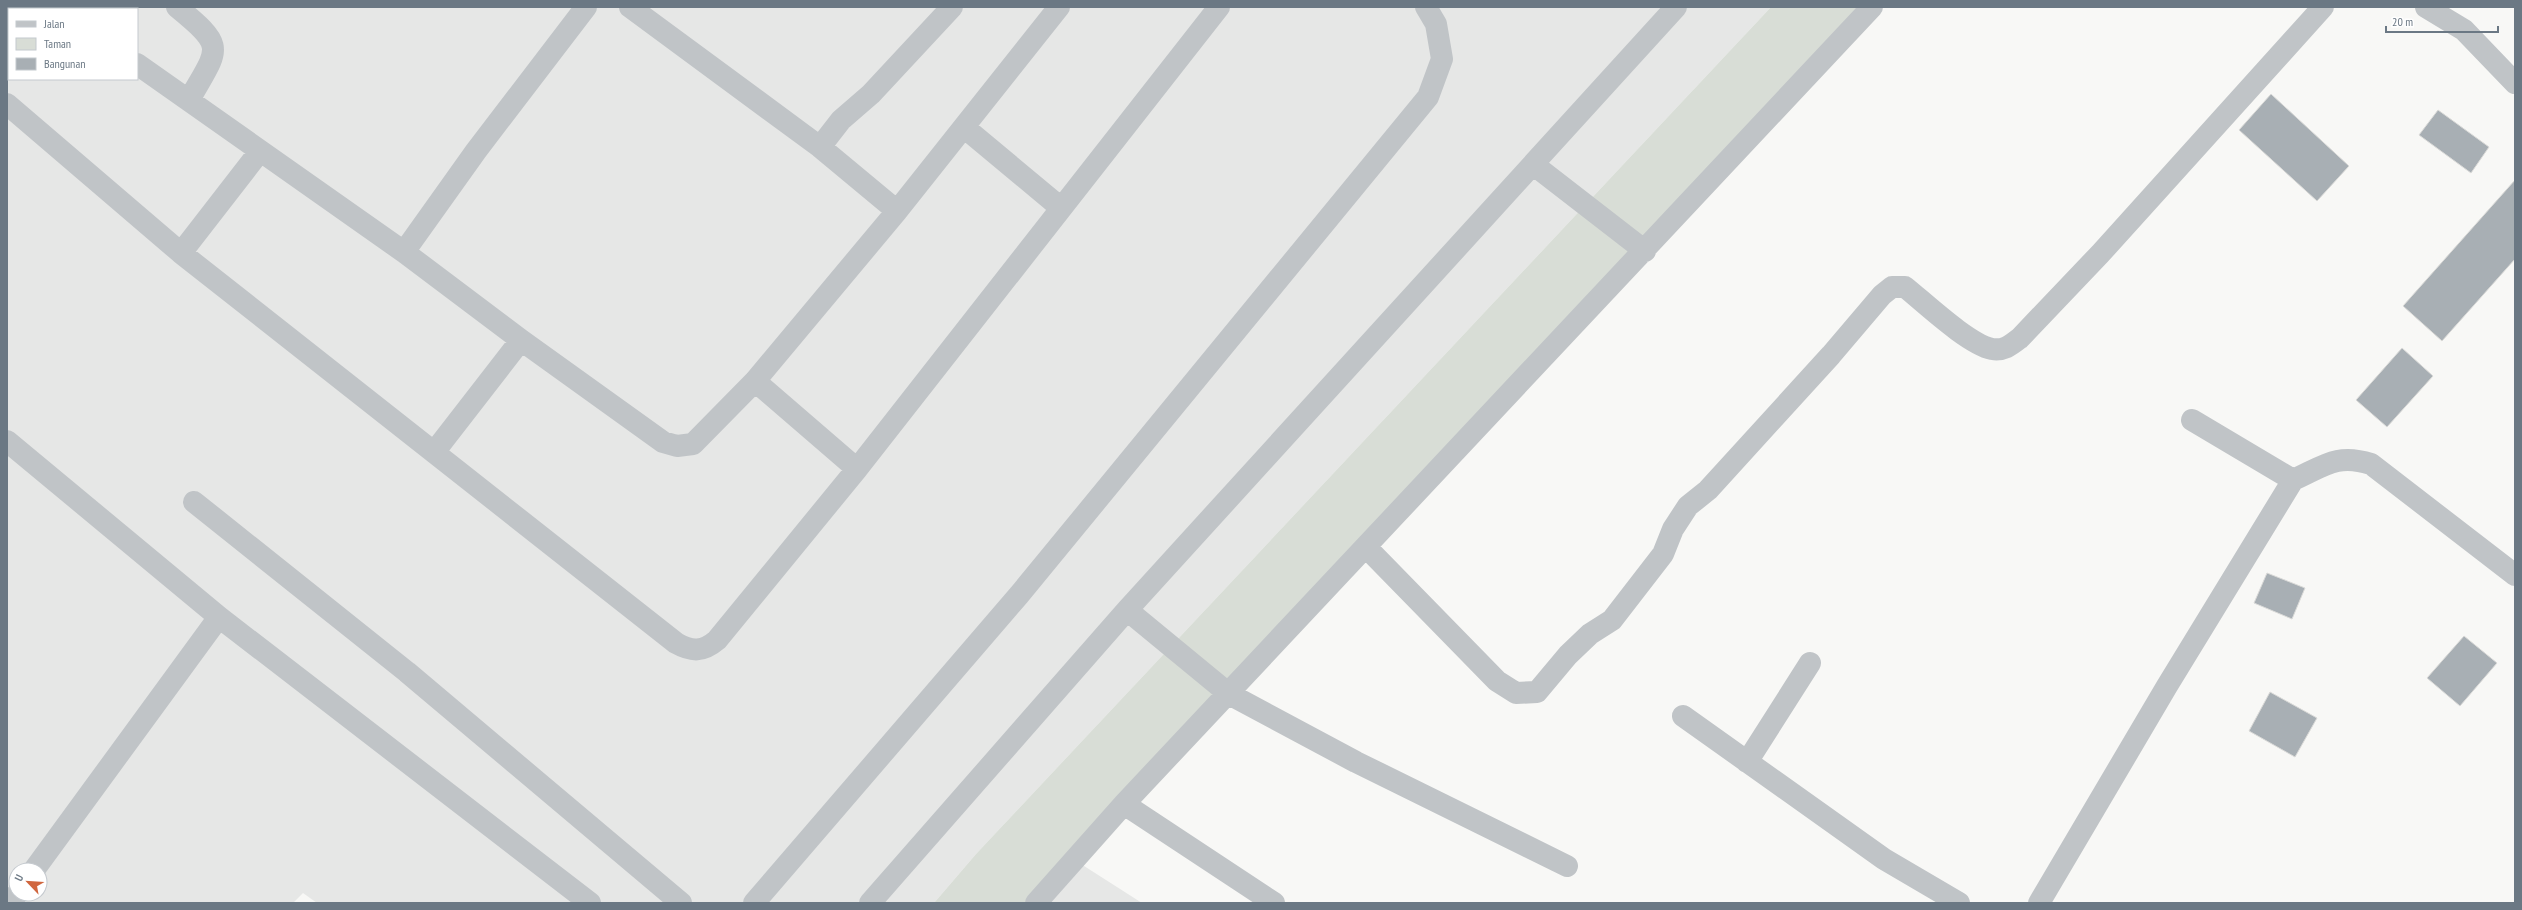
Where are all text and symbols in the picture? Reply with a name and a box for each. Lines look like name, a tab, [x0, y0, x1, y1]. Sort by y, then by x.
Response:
legend	[8, 8, 138, 80]
scale bar	[2386, 8, 2498, 34]
text: 20 m	[2392, 14, 2413, 29]
text: Jalan	[43, 16, 65, 31]
text: Taman	[44, 36, 71, 51]
text: Bangunan	[44, 56, 85, 71]
north arrow	[8, 862, 48, 902]
text: U	[11, 872, 27, 883]

